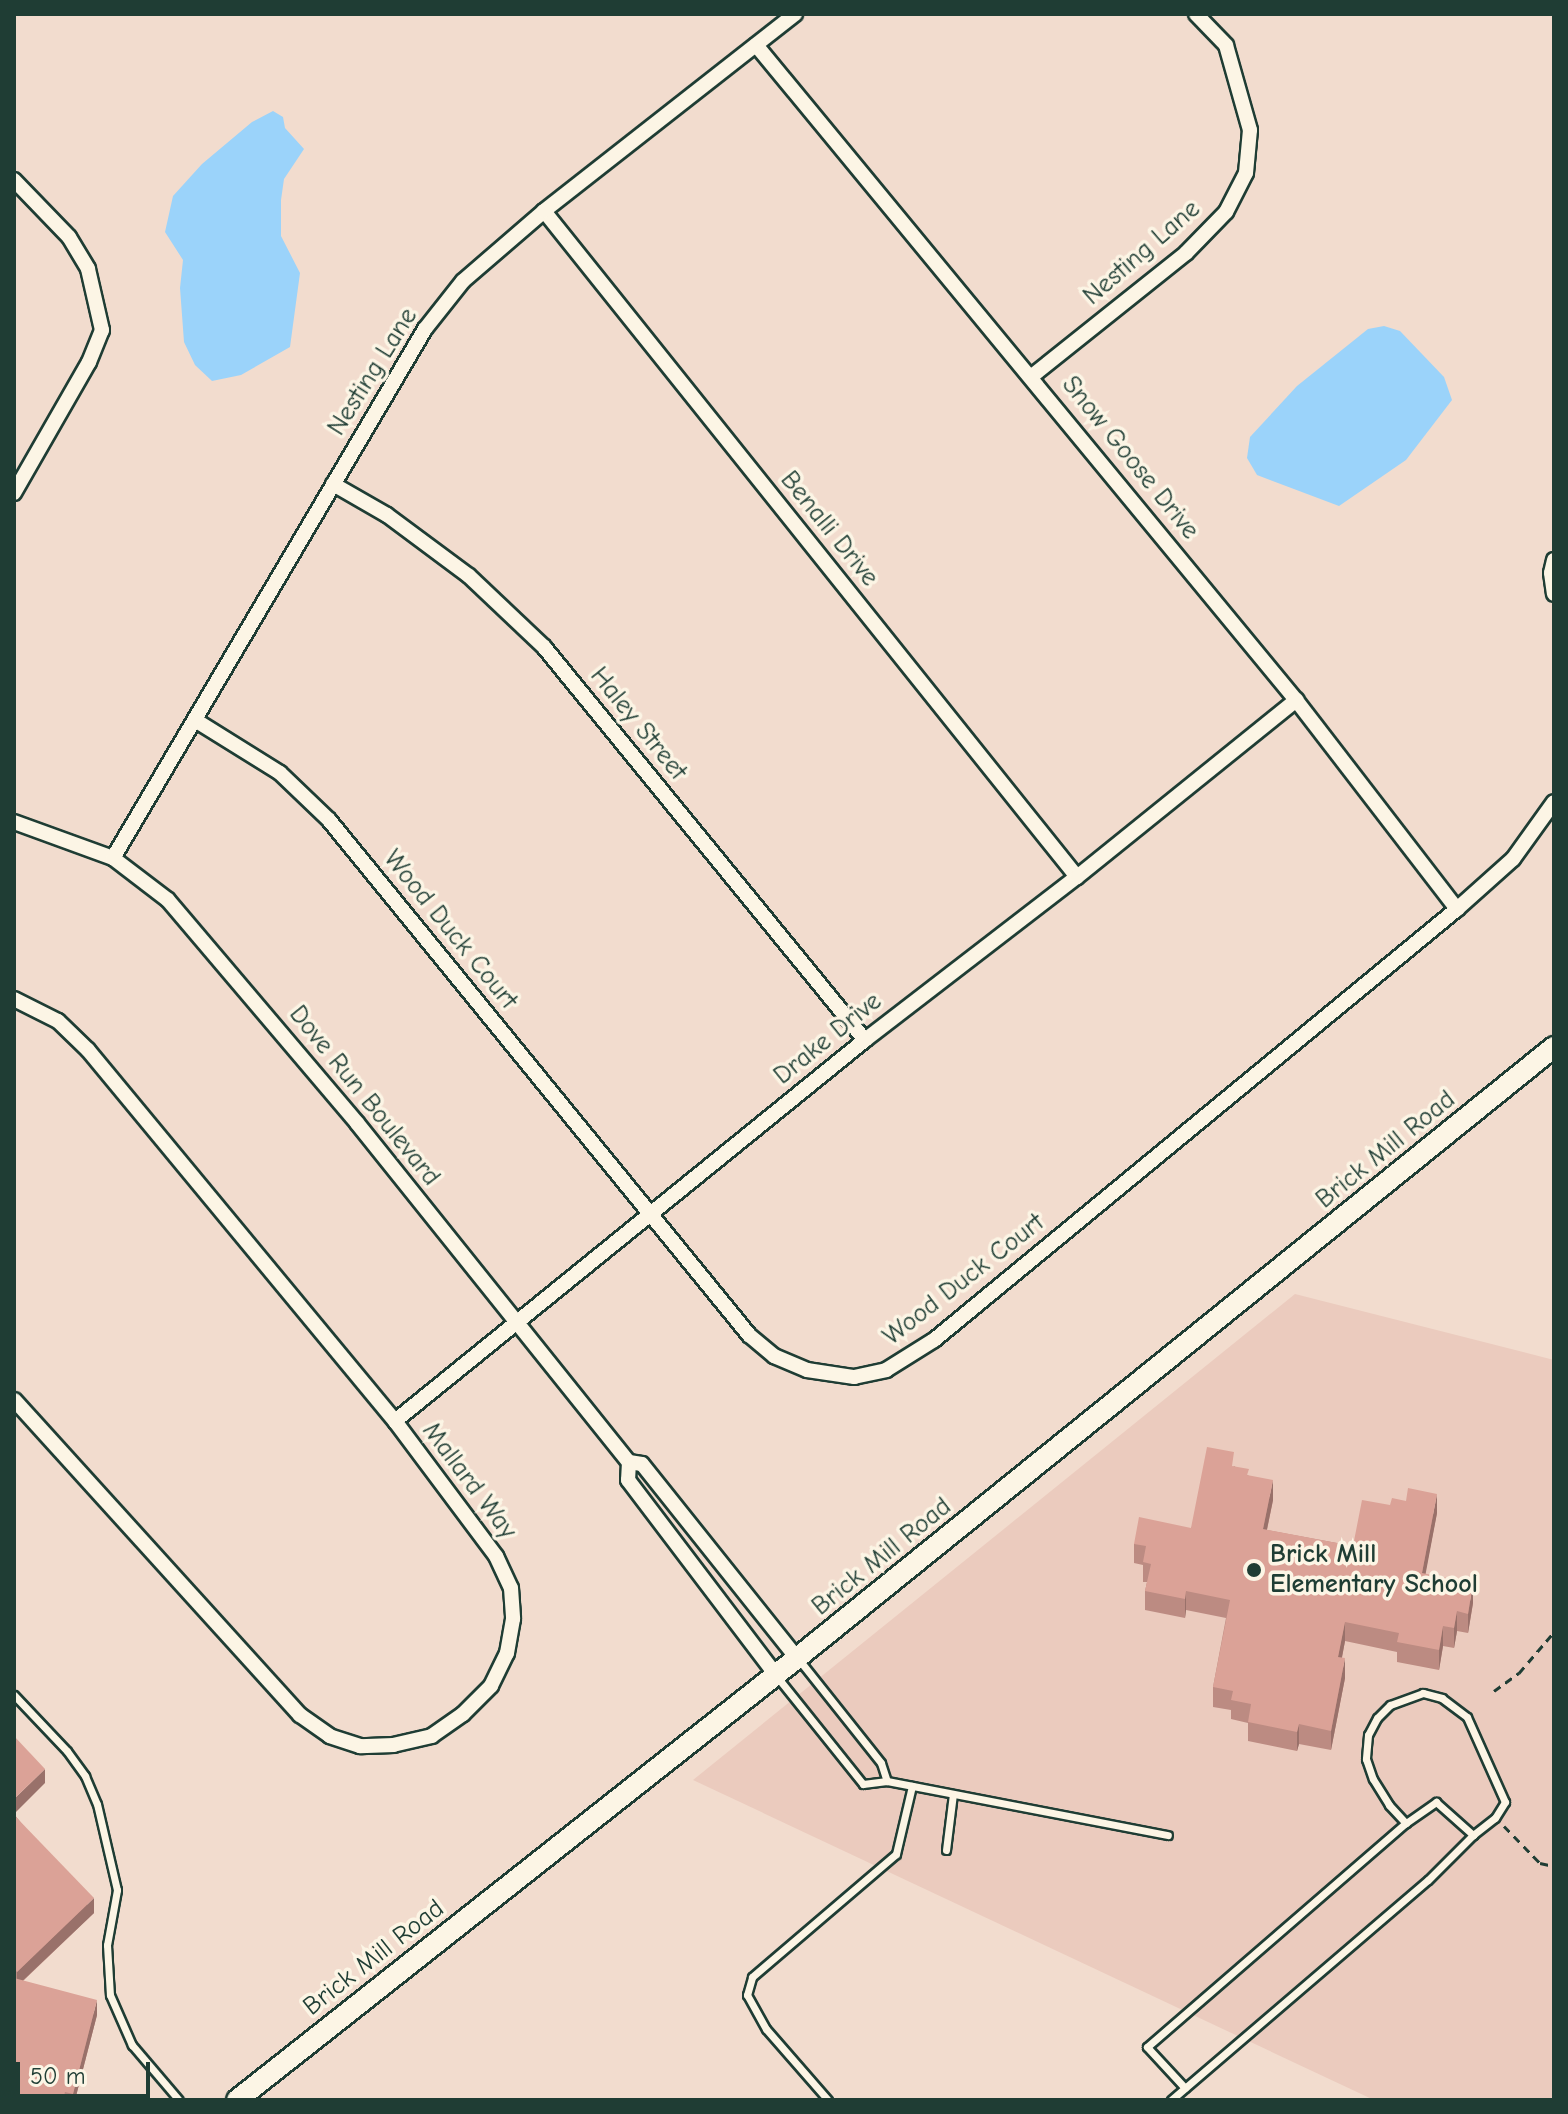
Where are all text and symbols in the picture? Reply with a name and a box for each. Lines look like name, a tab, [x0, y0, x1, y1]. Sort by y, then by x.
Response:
street label: Nesting Lane	[1077, 194, 1207, 312]
street label: Nesting Lane	[321, 302, 425, 442]
street label: Snow Goose Drive	[1055, 370, 1205, 546]
street label: Benalli Drive	[773, 465, 885, 593]
street label: Haley Street	[583, 661, 693, 787]
street label: Wood Duck Court	[376, 844, 524, 1016]
street label: Drake Drive	[768, 986, 888, 1092]
street label: Dove Run Boulevard	[282, 1000, 446, 1192]
street label: Brick Mill Road	[1310, 1084, 1462, 1216]
street label: Wood Duck Court	[877, 1207, 1051, 1353]
street label: Mallard Way	[415, 1417, 523, 1545]
street label: Brick Mill Road	[806, 1491, 958, 1623]
place label: Brick Mill Elementary School	[1270, 1539, 1478, 1600]
marker: Brick Mill Elementary School	[1245, 1561, 1263, 1579]
street label: Brick Mill Road	[297, 1893, 451, 2023]
scale bar	[20, 2046, 154, 2096]
text: 50 m	[30, 2062, 86, 2090]

